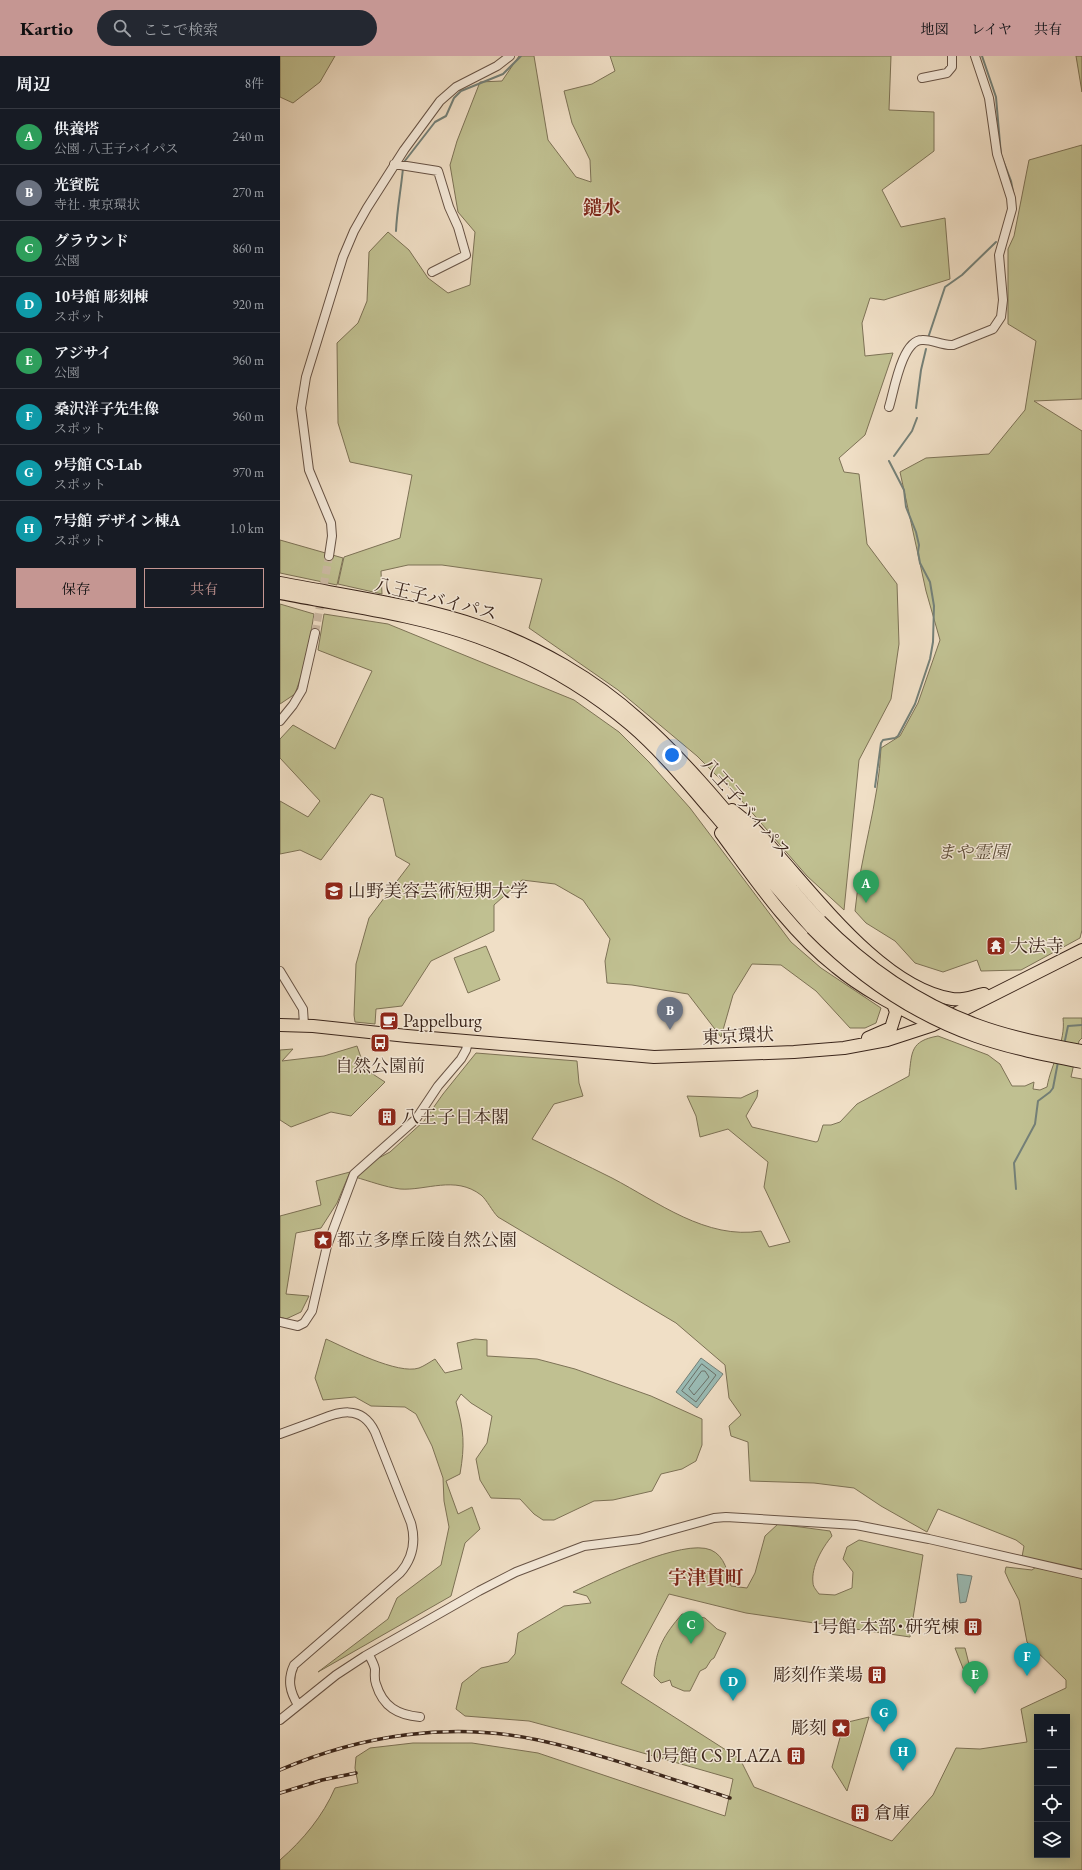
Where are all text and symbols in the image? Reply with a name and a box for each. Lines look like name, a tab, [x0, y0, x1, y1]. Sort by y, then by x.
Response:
search box	[97, 10, 377, 46]
text: Kartio	[20, 16, 73, 41]
icon: search	[111, 17, 133, 39]
text: ここで検索	[143, 20, 218, 39]
text: 地図	[921, 20, 949, 38]
text: レイヤ	[971, 20, 1012, 38]
text: 共有	[1034, 20, 1062, 38]
text: 周辺	[16, 73, 50, 95]
text: 8件	[245, 75, 264, 92]
text: 供養塔	[54, 119, 99, 138]
text: A	[24, 128, 34, 145]
text: 240 m	[233, 128, 264, 145]
text: 公園 · 八王子バイパス	[54, 140, 179, 157]
text: 光賓院	[54, 175, 99, 194]
text: B	[25, 184, 33, 201]
text: 270 m	[233, 184, 264, 201]
district label: 鑓水	[583, 195, 621, 220]
text: 寺社 · 東京環状	[54, 196, 140, 213]
text: グラウンド	[54, 231, 129, 250]
text: C	[24, 240, 34, 257]
text: 860 m	[233, 240, 264, 257]
text: 公園	[54, 252, 80, 269]
text: 10号館 彫刻棟	[54, 287, 148, 306]
text: D	[24, 296, 34, 313]
text: 920 m	[233, 296, 264, 313]
text: スポット	[54, 308, 106, 325]
text: アジサイ	[54, 343, 112, 362]
text: E	[25, 352, 33, 369]
text: 960 m	[233, 352, 264, 369]
text: 公園	[54, 364, 80, 381]
text: 桑沢洋子先生像	[54, 399, 159, 418]
text: F	[25, 408, 33, 425]
text: 960 m	[233, 408, 264, 425]
text: スポット	[54, 420, 106, 437]
text: 9号館 CS-Lab	[54, 455, 142, 474]
text: G	[24, 464, 34, 481]
text: 970 m	[233, 464, 264, 481]
text: スポット	[54, 476, 106, 493]
text: 7号館 デザイン棟A	[54, 511, 180, 530]
text: H	[24, 520, 34, 537]
text: 1.0 km	[230, 520, 264, 537]
text: スポット	[54, 532, 106, 549]
button: 保存	[16, 568, 136, 608]
button: 共有	[144, 568, 264, 608]
street label: 八王子バイパス	[372, 572, 500, 625]
your location	[662, 745, 682, 765]
street label: 八王子バイパス	[696, 753, 796, 863]
park label: まや霊園	[937, 840, 1012, 863]
pin: A	[853, 870, 879, 903]
place label: 山野美容芸術短期大学	[348, 879, 528, 902]
school or university icon: 山野美容芸術短期大学	[323, 880, 345, 902]
place label: 大法寺	[1010, 934, 1064, 957]
temple icon: 大法寺	[985, 935, 1007, 957]
pin: B	[657, 997, 683, 1030]
place label: Pappelburg	[403, 1009, 482, 1032]
cafe icon: Pappelburg	[378, 1010, 400, 1032]
street label: 東京環状	[701, 1022, 775, 1049]
bus stop icon: 自然公園前	[369, 1032, 391, 1054]
place label: 自然公園前	[335, 1054, 425, 1077]
place label: 八王子日本閣	[401, 1105, 509, 1128]
building icon: 八王子日本閣	[376, 1106, 398, 1128]
place label: 都立多摩丘陵自然公園	[337, 1228, 517, 1251]
place icon: 都立多摩丘陵自然公園	[312, 1229, 334, 1251]
district label: 宇津貫町	[668, 1565, 744, 1590]
pin: C	[678, 1611, 704, 1644]
place label: 1号館 本部･研究棟	[812, 1615, 959, 1638]
building icon: 1号館 本部･研究棟	[962, 1616, 984, 1638]
pin: F	[1014, 1643, 1040, 1676]
pin: E	[962, 1661, 988, 1694]
place label: 彫刻作業場	[773, 1663, 863, 1686]
building icon: 彫刻作業場	[866, 1664, 888, 1686]
pin: D	[720, 1668, 746, 1701]
pin: G	[871, 1699, 897, 1732]
map controls	[1034, 1714, 1070, 1858]
button: +	[1034, 1714, 1070, 1750]
place label: 彫刻	[791, 1716, 827, 1739]
place icon: 彫刻	[830, 1717, 852, 1739]
pin: H	[890, 1738, 916, 1771]
place label: 10号館 CS PLAZA	[644, 1744, 783, 1767]
building icon: 10号館 CS PLAZA	[785, 1745, 807, 1767]
button: −	[1034, 1750, 1070, 1786]
button: locate	[1034, 1786, 1070, 1822]
place label: 倉庫	[874, 1801, 910, 1824]
building icon: 倉庫	[849, 1802, 871, 1824]
button: layers	[1034, 1822, 1070, 1858]

